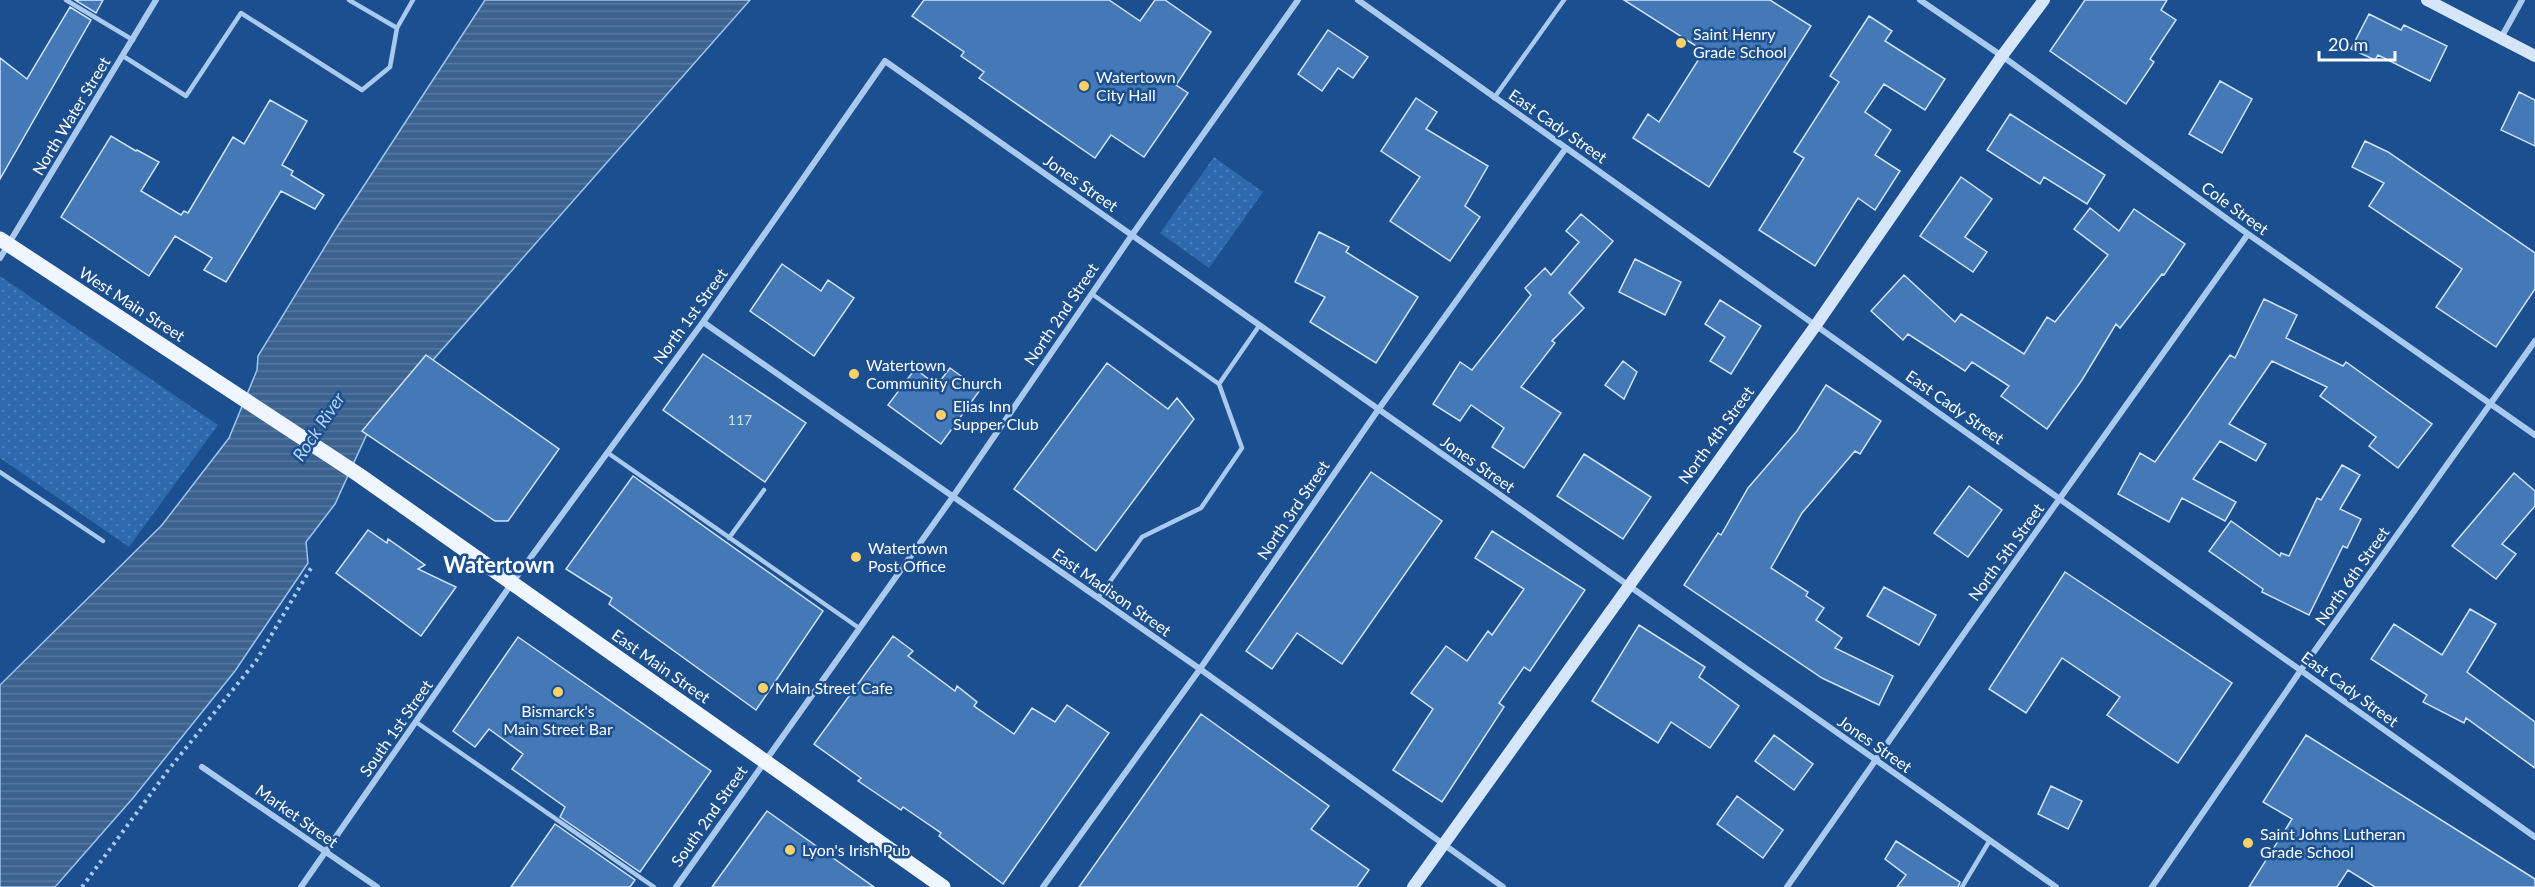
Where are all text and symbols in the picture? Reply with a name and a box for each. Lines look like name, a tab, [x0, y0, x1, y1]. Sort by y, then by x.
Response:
place label: Saint Henry Grade School	[1693, 24, 1787, 61]
scale bar	[2319, 24, 2396, 62]
text: 20 m	[2328, 33, 2368, 55]
marker: Saint Henry Grade School	[1674, 36, 1688, 50]
street label: North Water Street	[28, 53, 114, 178]
place label: Watertown City Hall	[1096, 67, 1176, 104]
marker: Watertown City Hall	[1077, 79, 1091, 93]
street label: East Cady Street	[1506, 85, 1611, 167]
street label: Jones Street	[1041, 150, 1122, 215]
street label: Cole Street	[2198, 177, 2273, 238]
street label: North 2nd Street	[1019, 259, 1102, 368]
street label: West Main Street	[76, 262, 189, 345]
street label: North 1st Street	[648, 264, 731, 367]
place label: Watertown Community Church	[866, 355, 1002, 392]
street label: East Cady Street	[1903, 366, 2008, 448]
marker: Watertown Community Church	[847, 367, 861, 381]
street label: North 4th Street	[1674, 382, 1757, 487]
water label: Rock River	[287, 387, 350, 465]
place label: Elias Inn Supper Club	[953, 396, 1039, 433]
marker: Elias Inn Supper Club	[934, 408, 948, 422]
house number: 117	[728, 411, 752, 428]
street label: Jones Street	[1438, 431, 1519, 496]
street label: North 3rd Street	[1252, 456, 1333, 563]
street label: North 5th Street	[1964, 499, 2047, 604]
street label: North 6th Street	[2311, 523, 2393, 629]
place label: Watertown Post Office	[868, 538, 948, 575]
street label: East Madison Street	[1049, 544, 1175, 640]
marker: Watertown Post Office	[849, 550, 863, 564]
district label: Watertown	[443, 551, 555, 578]
street label: East Main Street	[609, 625, 714, 707]
street label: East Cady Street	[2298, 647, 2403, 730]
street label: South 1st Street	[355, 676, 436, 780]
place label: Main Street Cafe	[775, 678, 893, 697]
marker: Main Street Cafe	[756, 681, 770, 695]
marker: Bismarck's Main Street Bar	[551, 685, 565, 699]
place label: Bismarck's Main Street Bar	[503, 701, 613, 738]
street label: Jones Street	[1835, 711, 1916, 776]
street label: South 2nd Street	[667, 761, 751, 870]
street label: Market Street	[252, 780, 342, 851]
place label: Saint Johns Lutheran Grade School	[2260, 824, 2405, 861]
marker: Saint Johns Lutheran Grade School	[2241, 836, 2255, 850]
place label: Lyon's Irish Pub	[802, 840, 910, 859]
marker: Lyon's Irish Pub	[783, 843, 797, 857]

